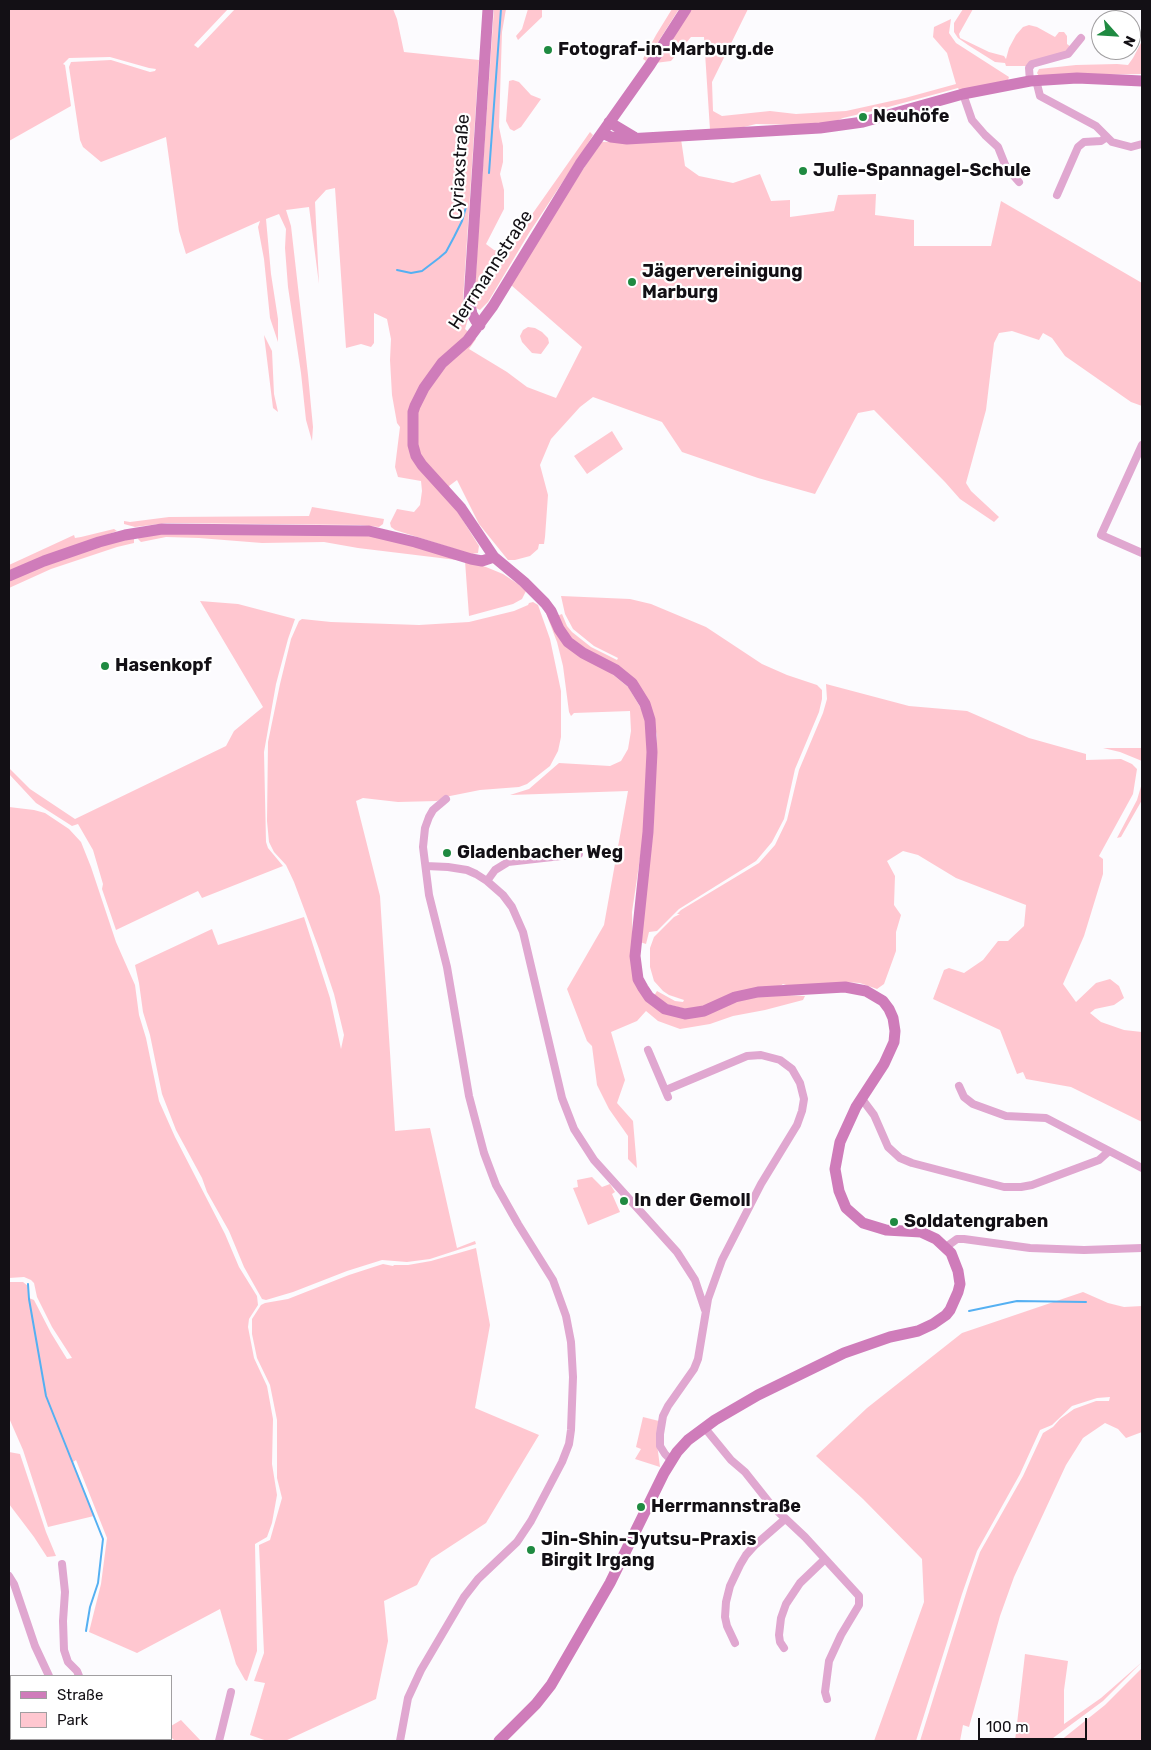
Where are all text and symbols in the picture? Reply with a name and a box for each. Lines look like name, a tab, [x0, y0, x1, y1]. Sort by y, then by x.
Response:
north arrow	[1091, 10, 1141, 60]
text: N	[1119, 33, 1139, 50]
place label: Fotograf-in-Marburg.de	[558, 39, 774, 61]
marker: Fotograf-in-Marburg.de	[542, 44, 554, 56]
place label: Neuhöfe	[873, 106, 949, 128]
marker: Neuhöfe	[857, 111, 869, 123]
street label: Cyriaxstraße	[446, 113, 474, 221]
place label: Julie-Spannagel-Schule	[813, 160, 1031, 182]
marker: Julie-Spannagel-Schule	[797, 165, 809, 177]
street label: Herrmannstraße	[444, 206, 538, 334]
place label: Jägervereinigung Marburg	[642, 261, 803, 304]
marker: Jägervereinigung Marburg	[626, 276, 638, 288]
place label: Hasenkopf	[115, 655, 212, 677]
marker: Hasenkopf	[99, 660, 111, 672]
place label: Gladenbacher Weg	[457, 842, 623, 864]
marker: Gladenbacher Weg	[441, 847, 453, 859]
place label: In der Gemoll	[634, 1190, 751, 1212]
marker: In der Gemoll	[618, 1195, 630, 1207]
place label: Soldatengraben	[904, 1211, 1048, 1233]
marker: Soldatengraben	[888, 1216, 900, 1228]
place label: Herrmannstraße	[651, 1496, 801, 1518]
marker: Herrmannstraße	[635, 1501, 647, 1513]
place label: Jin-Shin-Jyutsu-Praxis Birgit Irgang	[541, 1529, 756, 1572]
marker: Jin-Shin-Jyutsu-Praxis Birgit Irgang	[525, 1544, 537, 1556]
legend	[10, 1675, 172, 1740]
text: Straße	[57, 1686, 103, 1704]
scale bar	[981, 1708, 1090, 1740]
text: Park	[57, 1711, 88, 1729]
text: 100 m	[986, 1718, 1028, 1736]

